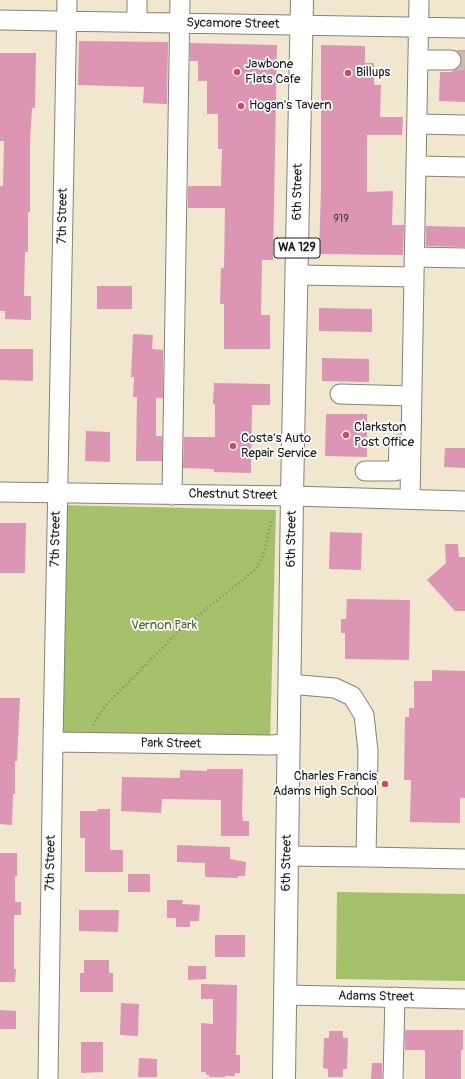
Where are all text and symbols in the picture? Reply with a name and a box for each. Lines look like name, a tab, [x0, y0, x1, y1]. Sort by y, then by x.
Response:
street label: Sycamore Street	[186, 15, 280, 33]
place label: Jawbone Flats Cafe	[245, 57, 300, 88]
place label: Billups	[356, 65, 390, 81]
marker: Jawbone Flats Cafe	[232, 67, 242, 77]
marker: Billups	[343, 68, 353, 78]
place label: Hogan's Tavern	[249, 98, 332, 114]
marker: Hogan's Tavern	[236, 101, 246, 111]
street label: 6th Street	[290, 163, 306, 221]
street label: 7th Street	[55, 188, 71, 244]
house number: 919	[333, 212, 349, 226]
road number: WA 129	[274, 238, 320, 258]
place label: Clarkston Post Office	[354, 420, 414, 451]
marker: Clarkston Post Office	[341, 430, 351, 440]
place label: Costa's Auto Repair Service	[241, 431, 317, 462]
marker: Costa's Auto Repair Service	[228, 441, 238, 451]
street label: Chestnut Street	[188, 486, 278, 504]
street label: 6th Street	[284, 510, 300, 568]
street label: 7th Street	[48, 511, 64, 567]
park label: Vernon Park	[131, 618, 197, 634]
street label: Park Street	[140, 736, 202, 752]
place label: Charles Francis Adams High School	[273, 769, 377, 800]
marker: Charles Francis Adams High School	[380, 779, 390, 789]
street label: 6th Street	[279, 834, 295, 892]
street label: 7th Street	[43, 835, 59, 891]
street label: Adams Street	[338, 989, 414, 1005]

